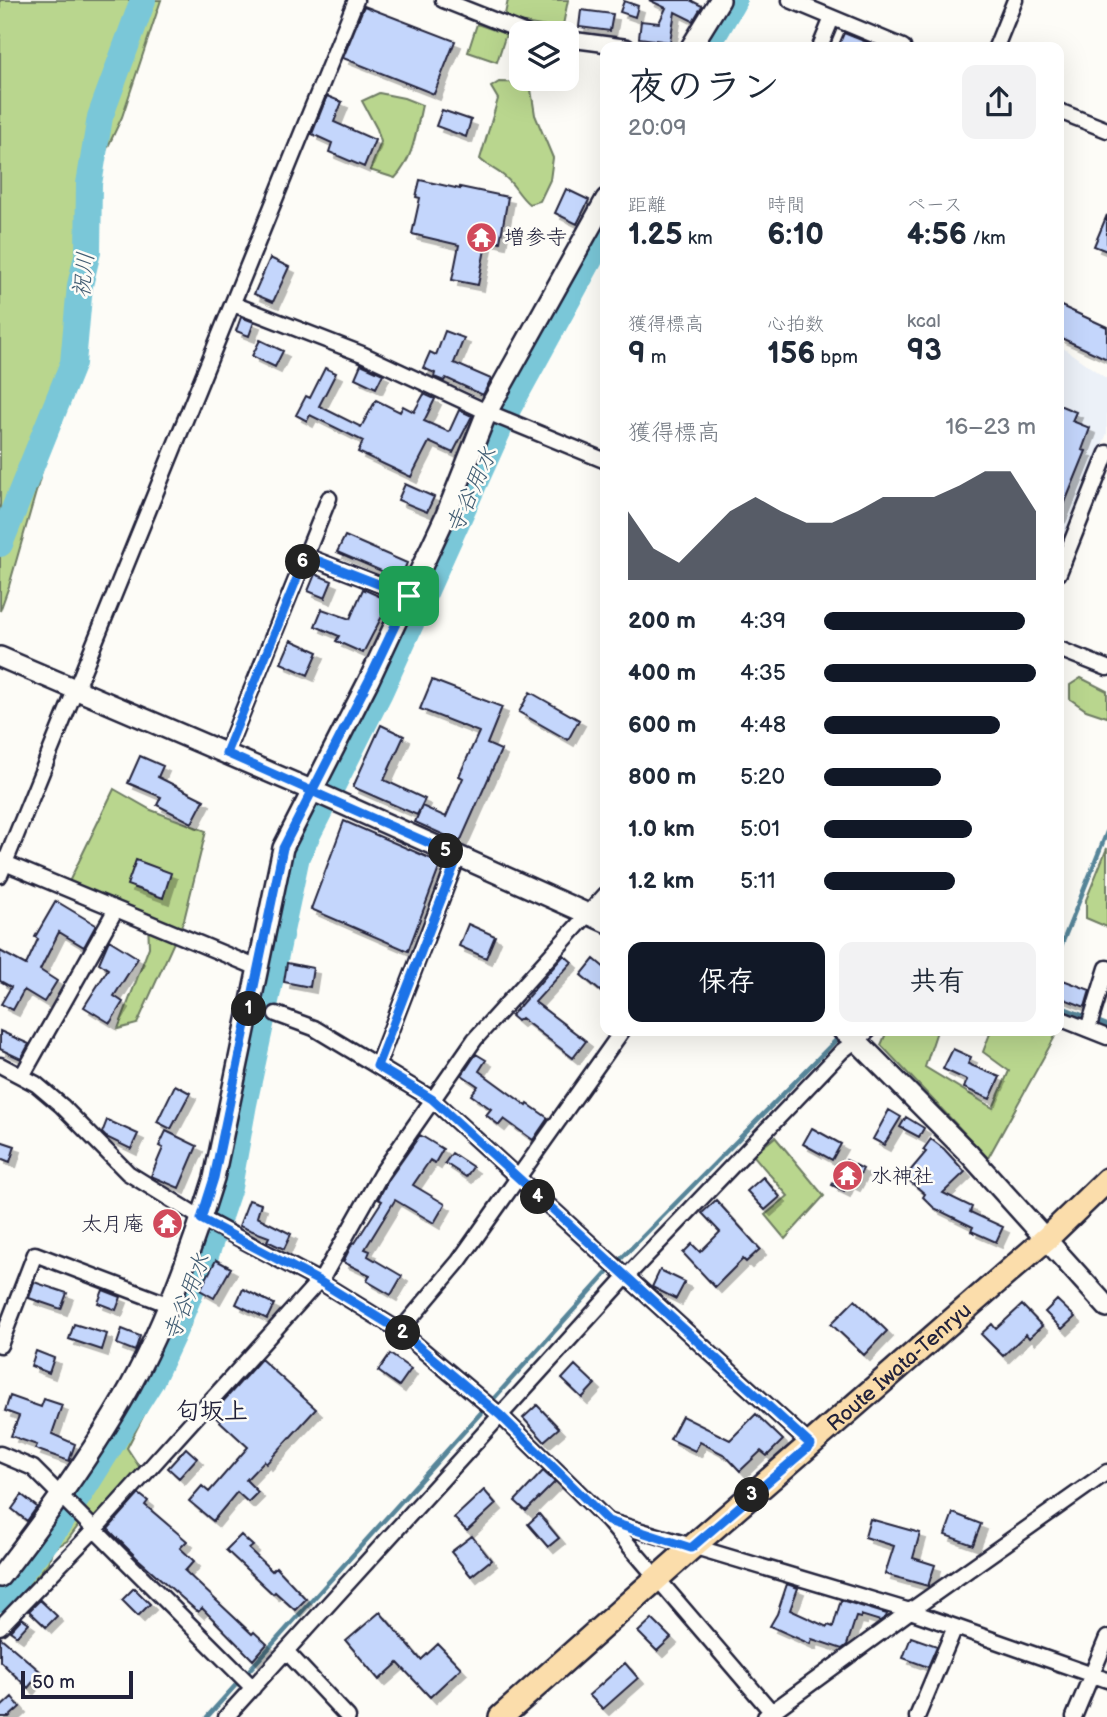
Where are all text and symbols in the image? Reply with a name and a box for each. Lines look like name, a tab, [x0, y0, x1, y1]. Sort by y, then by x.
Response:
map controls	[509, 21, 579, 91]
button: layers	[509, 21, 579, 91]
text: 夜のラン	[628, 65, 780, 110]
button: share	[962, 65, 1036, 139]
text: 20:09	[628, 114, 687, 142]
text: 距離	[628, 194, 666, 217]
text: 時間	[767, 194, 805, 217]
text: ペース	[907, 194, 963, 217]
text: 1.25	[628, 217, 683, 253]
text: 6:10	[767, 217, 824, 253]
text: 4:56	[907, 217, 967, 253]
temple icon: 増参寺	[464, 220, 498, 254]
place label: 増参寺	[504, 225, 567, 250]
text: km	[683, 227, 713, 250]
text: /km	[967, 227, 1006, 250]
water label: 祝川	[68, 251, 100, 299]
text: kcal	[907, 310, 941, 333]
text: 獲得標高	[628, 313, 704, 336]
text: 心拍数	[767, 313, 824, 336]
text: 93	[907, 333, 942, 369]
text: 9	[628, 336, 646, 372]
text: 156	[767, 336, 815, 372]
text: m	[646, 346, 666, 369]
text: bpm	[815, 346, 858, 369]
text: 16–23 m	[945, 413, 1036, 441]
text: 獲得標高	[628, 419, 720, 447]
water label: 寺谷用水	[440, 443, 503, 538]
pin: 6	[286, 544, 320, 580]
text: 6	[297, 550, 308, 573]
pin	[379, 566, 439, 626]
icon: arrive	[390, 577, 428, 615]
text: 200 m	[628, 607, 696, 635]
text: 4:39	[740, 607, 786, 635]
text: 400 m	[628, 659, 696, 687]
text: 4:35	[740, 659, 786, 687]
text: 600 m	[628, 711, 696, 739]
text: 4:48	[740, 711, 786, 739]
text: 800 m	[628, 763, 696, 791]
text: 5:20	[740, 763, 785, 791]
text: 1.0 km	[628, 815, 695, 843]
text: 5:01	[740, 815, 780, 843]
pin: 5	[428, 834, 464, 868]
text: 5	[440, 839, 451, 862]
text: 1.2 km	[628, 867, 694, 895]
text: 5:11	[740, 867, 776, 895]
button: 保存	[628, 942, 825, 1022]
button: 共有	[839, 942, 1036, 1022]
pin: 1	[232, 992, 266, 1026]
text: 1	[245, 997, 253, 1020]
temple icon: 水神社	[831, 1159, 865, 1193]
place label: 水神社	[871, 1164, 934, 1189]
pin: 4	[520, 1180, 556, 1214]
text: 4	[532, 1185, 543, 1208]
temple icon: 太月庵	[150, 1207, 184, 1241]
place label: 太月庵	[81, 1212, 144, 1237]
water label: 寺谷用水	[157, 1249, 216, 1345]
street label: Route Iwata-Tenryu	[822, 1298, 976, 1437]
pin: 2	[386, 1316, 420, 1350]
text: 2	[397, 1321, 408, 1344]
district label: 匂坂上	[176, 1397, 248, 1426]
pin: 3	[734, 1478, 770, 1512]
text: 3	[746, 1483, 757, 1506]
scale bar	[21, 1668, 133, 1700]
text: 50 m	[32, 1671, 75, 1694]

